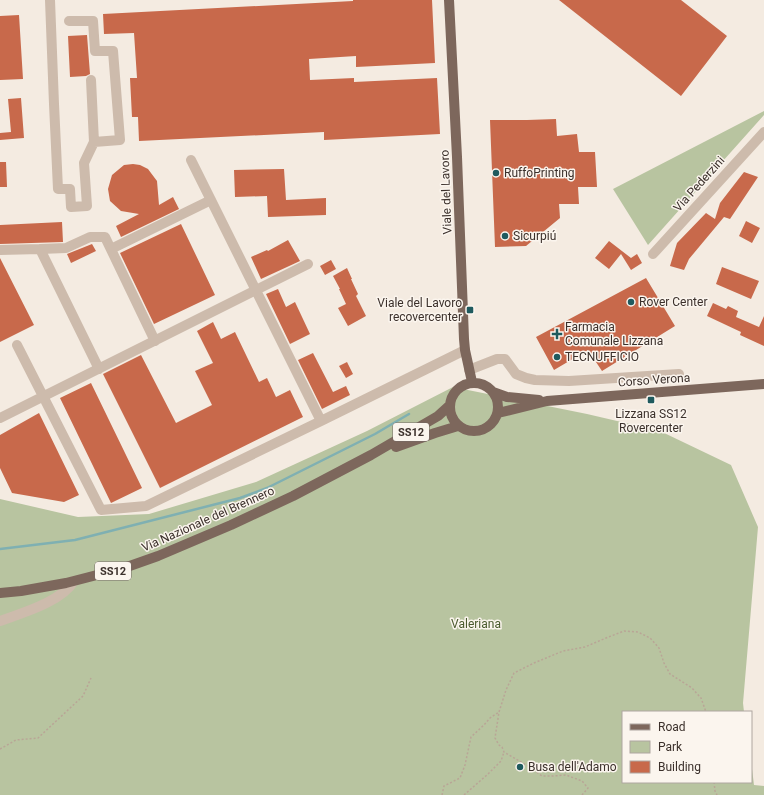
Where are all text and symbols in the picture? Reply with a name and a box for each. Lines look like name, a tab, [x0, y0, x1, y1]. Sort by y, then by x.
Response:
street label: Viale del Lavoro	[438, 149, 454, 235]
street label: Via Pederzini	[671, 153, 728, 215]
place label: RuffoPrinting	[504, 166, 575, 180]
marker: RuffoPrinting	[491, 168, 501, 178]
place label: Sicurpiú	[513, 229, 556, 243]
marker: Sicurpiú	[500, 231, 510, 241]
place label: Rover Center	[639, 295, 707, 309]
place label: Viale del Lavoro recovercenter	[377, 296, 462, 324]
marker: Rover Center	[626, 297, 636, 307]
marker: Viale del Lavoro recovercenter	[465, 305, 475, 315]
place label: Farmacia Comunale Lizzana	[565, 320, 663, 348]
marker: Farmacia Comunale Lizzana	[552, 329, 562, 339]
place label: TECNUFFICIO	[565, 350, 639, 364]
marker: TECNUFFICIO	[552, 352, 562, 362]
street label: Corso Verona	[617, 370, 691, 390]
marker: Lizzana SS12 Rovercenter	[646, 395, 656, 405]
place label: Lizzana SS12 Rovercenter	[615, 407, 687, 435]
road number: SS12	[393, 423, 429, 441]
street label: Via Nazionale del Brennero	[140, 483, 277, 555]
road number: SS12	[95, 562, 131, 580]
park label: Valeriana	[451, 617, 501, 631]
legend	[622, 711, 752, 783]
text: Road	[658, 720, 686, 734]
text: Park	[658, 740, 683, 754]
place label: Busa dell'Adamo	[528, 760, 617, 774]
text: Building	[658, 760, 701, 774]
marker: Busa dell'Adamo	[515, 762, 525, 772]

